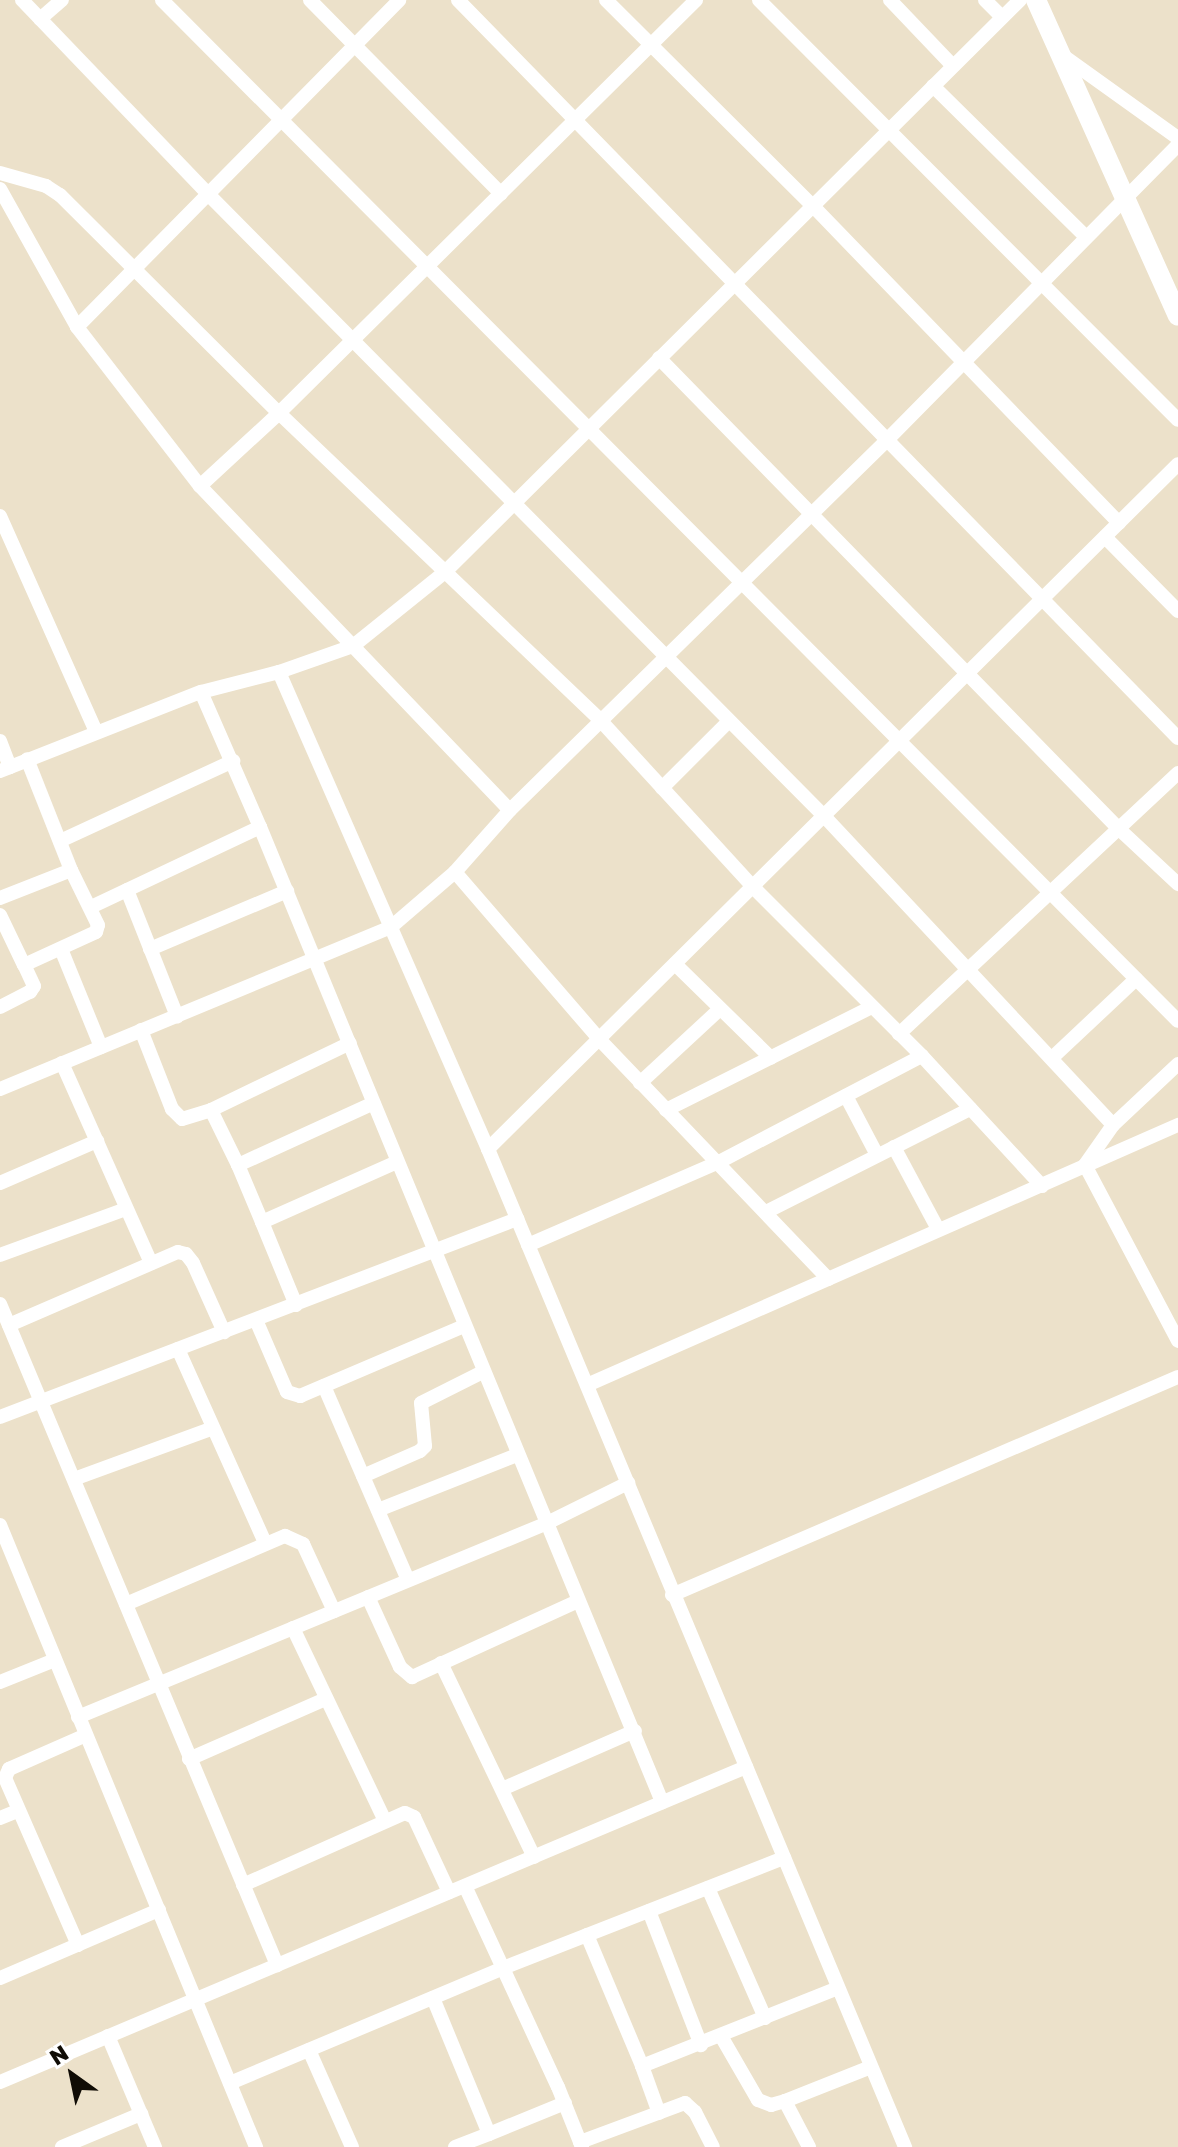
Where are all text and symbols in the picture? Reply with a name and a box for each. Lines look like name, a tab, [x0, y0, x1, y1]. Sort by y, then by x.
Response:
north arrow	[32, 2035, 112, 2115]
text: N	[44, 2039, 73, 2070]

